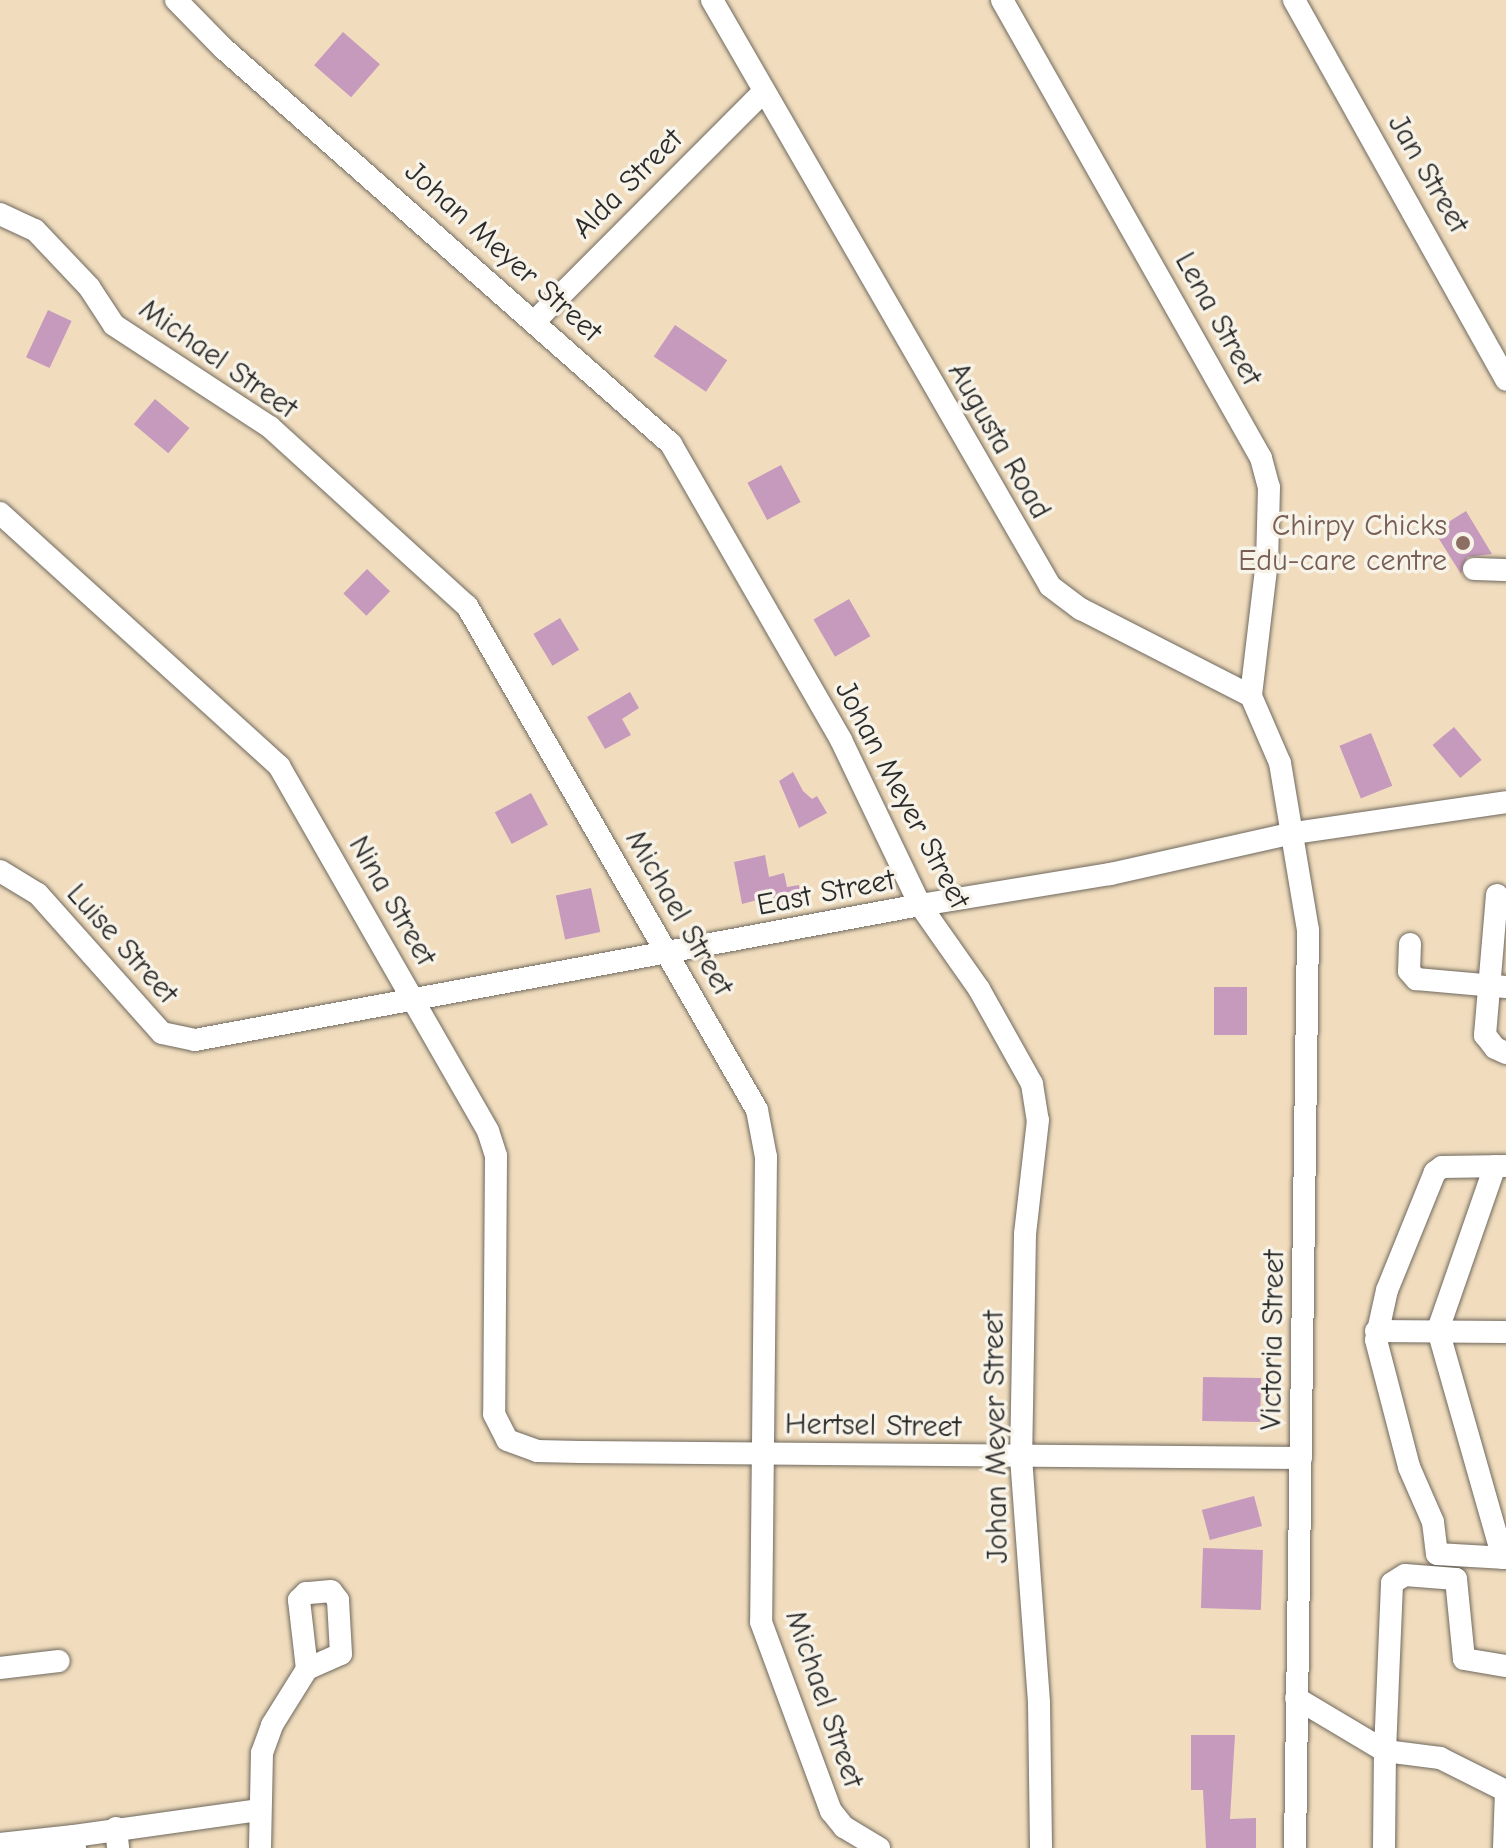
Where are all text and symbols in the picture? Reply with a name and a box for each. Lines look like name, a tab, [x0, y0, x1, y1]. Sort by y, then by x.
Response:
street label: Jan Street	[1380, 108, 1476, 240]
street label: Alda Street	[566, 122, 690, 246]
street label: Johan Meyer Street	[397, 154, 609, 350]
street label: Lena Street	[1167, 246, 1269, 392]
street label: Michael Street	[132, 291, 304, 427]
street label: Augusta Road	[940, 356, 1058, 526]
place label: Chirpy Chicks Edu-care centre	[1238, 508, 1447, 578]
marker: Chirpy Chicks Edu-care centre	[1454, 534, 1472, 552]
street label: Johan Meyer Street	[827, 675, 977, 915]
street label: Michael Street	[617, 824, 741, 1002]
street label: Nina Street	[340, 830, 444, 972]
street label: East Street	[754, 862, 898, 924]
street label: Luise Street	[59, 876, 185, 1012]
street label: Victoria Street	[1253, 1250, 1293, 1430]
street label: Johan Meyer Street	[976, 1310, 1016, 1564]
street label: Hertsel Street	[785, 1406, 961, 1446]
street label: Michael Street	[777, 1606, 871, 1792]

